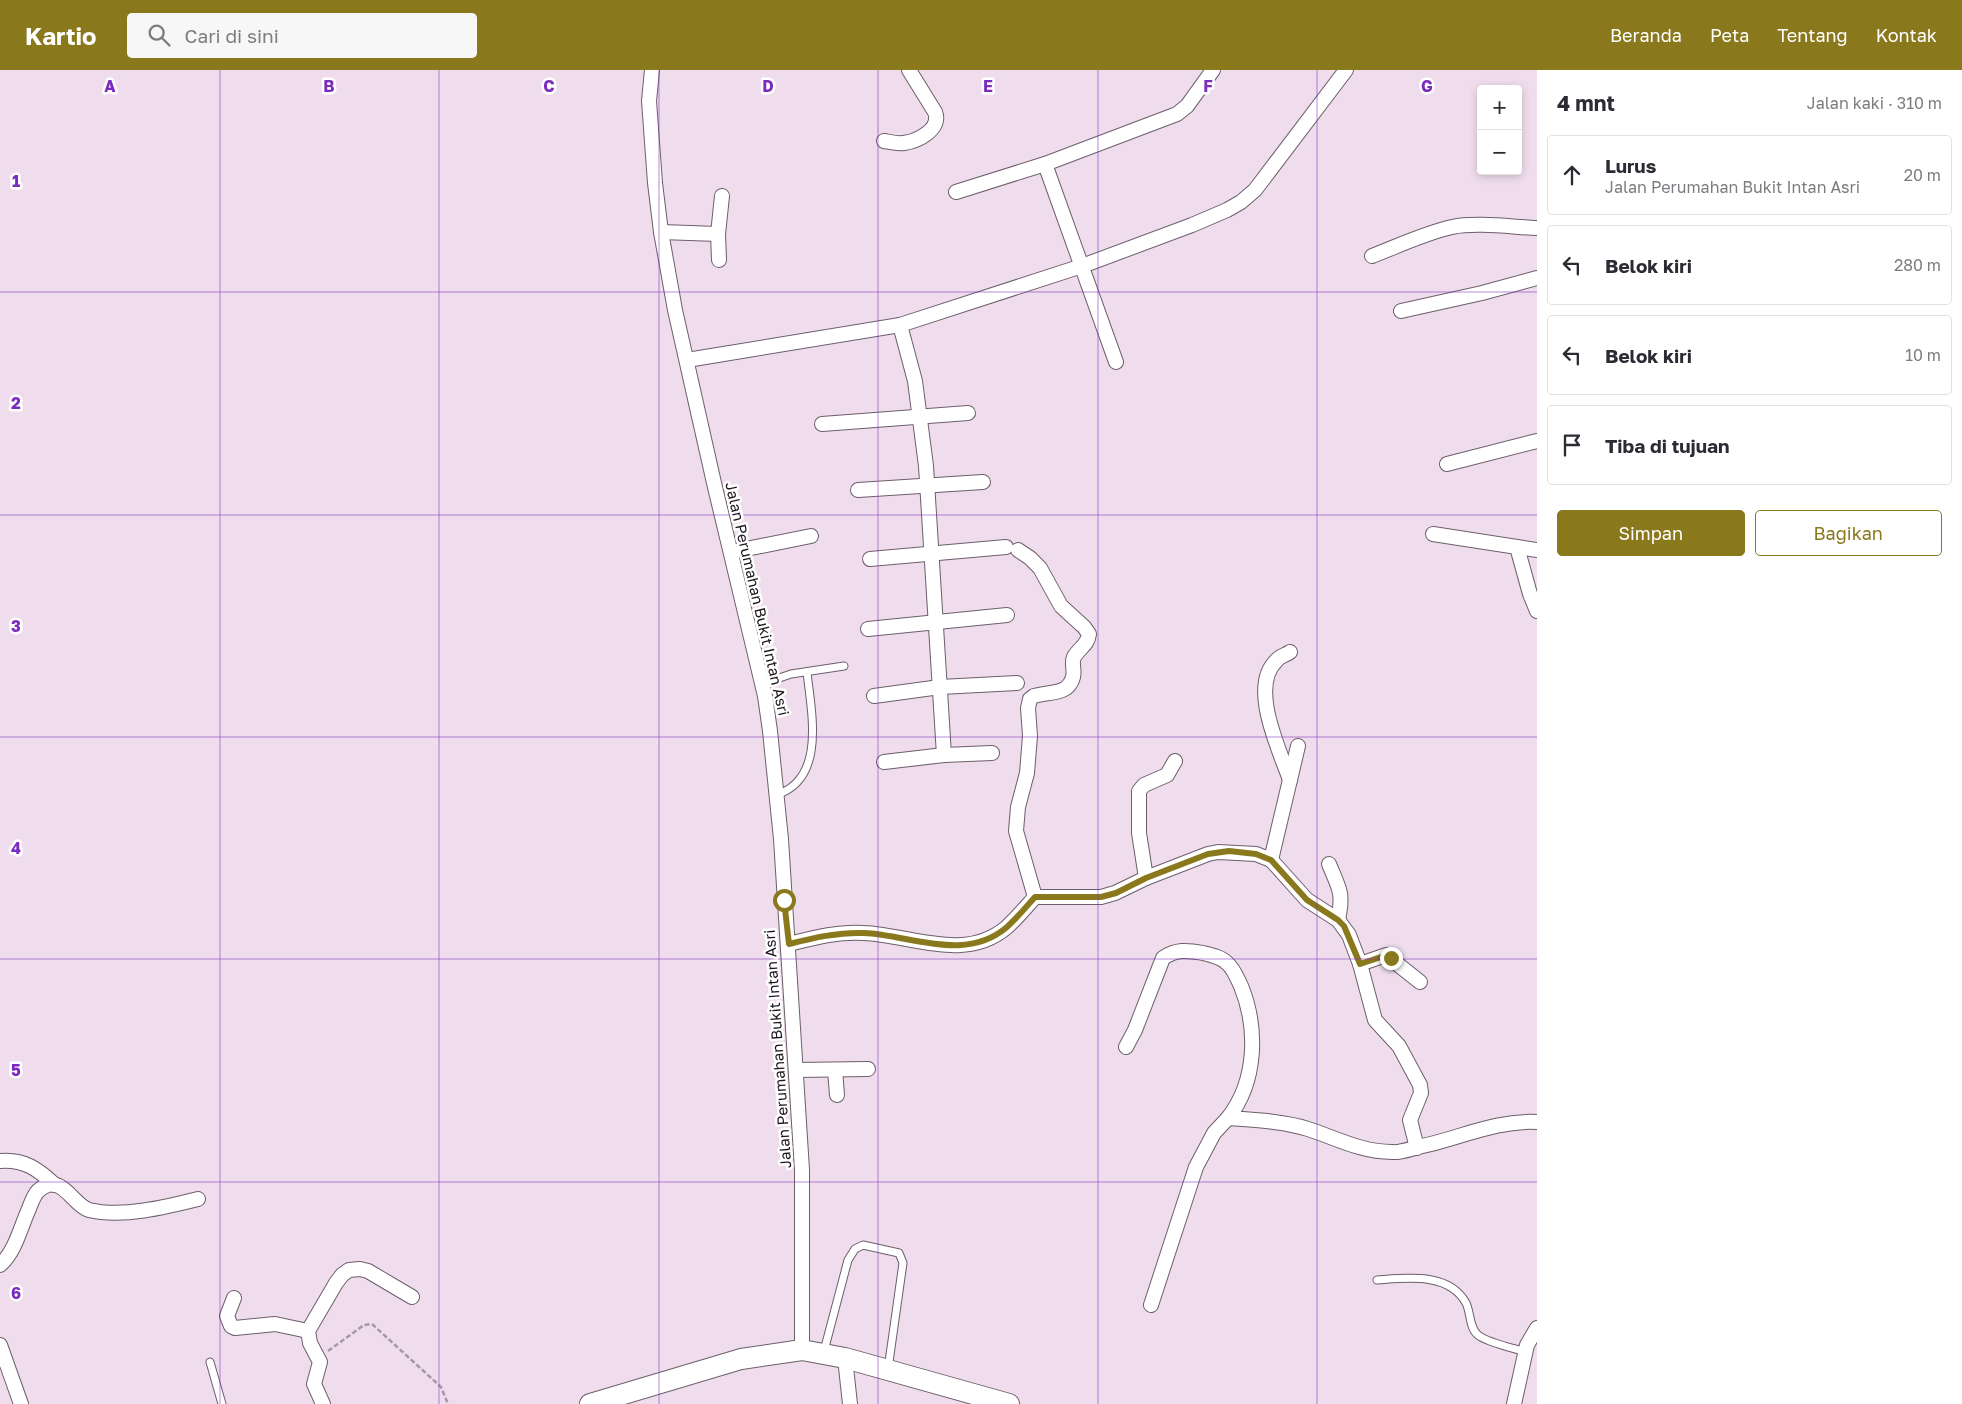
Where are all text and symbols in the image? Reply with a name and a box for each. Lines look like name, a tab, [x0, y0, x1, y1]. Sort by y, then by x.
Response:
search box	[127, 13, 477, 58]
text: Kartio	[25, 21, 97, 50]
icon: search	[145, 21, 173, 49]
text: Cari di sini	[185, 24, 279, 47]
text: Beranda	[1610, 24, 1682, 46]
text: Peta	[1710, 24, 1749, 46]
text: Tentang	[1777, 24, 1848, 46]
text: Kontak	[1876, 24, 1937, 46]
text: A	[104, 76, 116, 96]
text: B	[323, 76, 335, 96]
text: C	[543, 76, 555, 96]
text: D	[762, 76, 774, 96]
text: E	[983, 76, 993, 96]
text: F	[1203, 76, 1213, 96]
text: G	[1421, 76, 1433, 96]
map controls	[1477, 85, 1522, 175]
button: +	[1477, 85, 1522, 130]
text: 4 mnt	[1557, 90, 1615, 116]
text: Jalan kaki · 310 m	[1807, 93, 1942, 113]
button: −	[1477, 130, 1522, 175]
text: Lurus	[1605, 154, 1656, 177]
icon: ahead	[1558, 161, 1586, 189]
text: 20 m	[1904, 165, 1941, 185]
text: 1	[12, 171, 20, 191]
text: Jalan Perumahan Bukit Intan Asri	[1605, 177, 1860, 197]
icon: left	[1558, 251, 1586, 279]
text: Belok kiri	[1605, 254, 1692, 277]
text: 280 m	[1894, 255, 1941, 275]
icon: left	[1558, 341, 1586, 369]
text: Belok kiri	[1605, 344, 1692, 367]
text: 10 m	[1905, 345, 1941, 365]
text: 2	[11, 393, 21, 413]
icon: arrive	[1558, 431, 1586, 459]
text: Tiba di tujuan	[1605, 434, 1730, 457]
street label: Jalan Perumahan Bukit Intan Asri	[722, 480, 794, 717]
button: Simpan	[1557, 510, 1745, 556]
button: Bagikan	[1755, 510, 1942, 556]
text: 3	[11, 616, 21, 636]
text: 4	[11, 838, 21, 858]
route start	[773, 889, 796, 912]
street label: Jalan Perumahan Bukit Intan Asri	[760, 929, 794, 1169]
route end	[1380, 947, 1403, 970]
text: 5	[11, 1060, 21, 1080]
text: 6	[11, 1283, 21, 1303]

